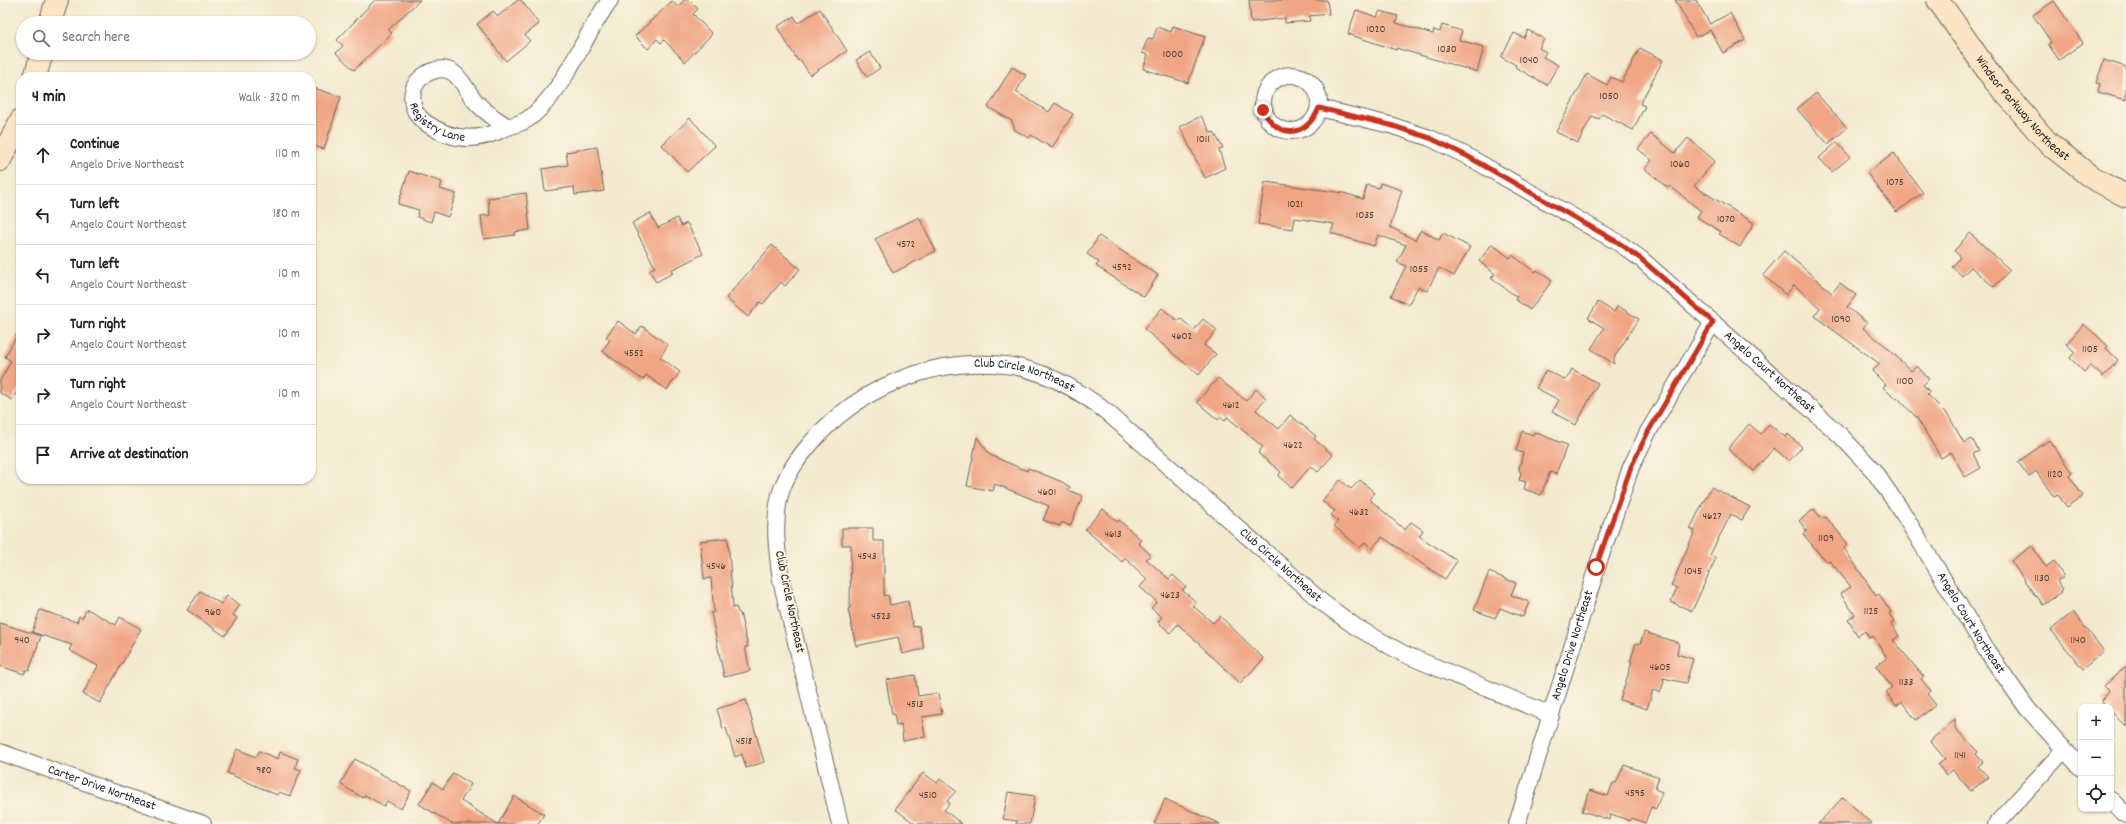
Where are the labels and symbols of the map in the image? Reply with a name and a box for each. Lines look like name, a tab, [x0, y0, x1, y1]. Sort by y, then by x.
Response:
house number: 1020	[1366, 22, 1386, 38]
house number: 1030	[1437, 42, 1457, 58]
house number: 1000	[1163, 47, 1183, 63]
street label: Windsor Parkway Northeast	[1970, 52, 2074, 166]
house number: 1040	[1520, 53, 1538, 69]
house number: 1050	[1599, 89, 1619, 105]
street label: Registry Lane	[403, 100, 466, 147]
route end	[1254, 101, 1272, 119]
house number: 1011	[1196, 132, 1210, 148]
house number: 1060	[1670, 157, 1690, 173]
house number: 1075	[1886, 175, 1904, 191]
house number: 1021	[1287, 197, 1303, 213]
house number: 1035	[1356, 208, 1374, 224]
house number: 1070	[1717, 212, 1735, 228]
house number: 4572	[897, 237, 916, 253]
house number: 4592	[1112, 260, 1132, 276]
house number: 1055	[1410, 262, 1428, 278]
house number: 1090	[1831, 312, 1851, 328]
street label: Angelo Court Northeast	[1719, 327, 1820, 419]
house number: 4602	[1172, 329, 1193, 345]
house number: 1105	[2082, 342, 2098, 358]
house number: 4552	[624, 346, 644, 362]
street label: Club Circle Northeast	[974, 354, 1079, 398]
house number: 1100	[1897, 374, 1913, 390]
house number: 4612	[1222, 398, 1240, 414]
house number: 4622	[1283, 438, 1303, 454]
house number: 1120	[2047, 467, 2063, 483]
house number: 4601	[1038, 485, 1056, 501]
house number: 4632	[1349, 505, 1369, 521]
house number: 4627	[1703, 509, 1721, 525]
street label: Club Circle Northeast	[1235, 524, 1326, 607]
house number: 4613	[1104, 527, 1122, 543]
house number: 1109	[1818, 531, 1834, 547]
street label: Club Circle Northeast	[769, 549, 809, 655]
house number: 4543	[857, 549, 877, 565]
route start	[1587, 558, 1605, 576]
house number: 4546	[706, 559, 726, 575]
house number: 1045	[1684, 564, 1702, 580]
street label: Angelo Court Northeast	[1932, 569, 2010, 678]
house number: 1130	[2034, 571, 2050, 587]
house number: 4623	[1160, 588, 1180, 604]
street label: Angelo Drive Northeast	[1546, 588, 1599, 703]
house number: 1125	[1864, 604, 1878, 620]
house number: 960	[205, 605, 221, 621]
house number: 4523	[871, 609, 891, 625]
house number: 940	[14, 633, 30, 649]
house number: 1140	[2070, 633, 2086, 649]
house number: 4605	[1649, 660, 1671, 676]
house number: 1133	[1899, 675, 1913, 691]
house number: 4513	[907, 697, 924, 713]
house number: 4518	[736, 734, 752, 750]
house number: 1141	[1954, 748, 1966, 764]
street label: Carter Drive Northeast	[45, 760, 159, 816]
house number: 980	[256, 763, 272, 779]
house number: 4595	[1625, 786, 1645, 802]
house number: 4510	[919, 788, 937, 804]

